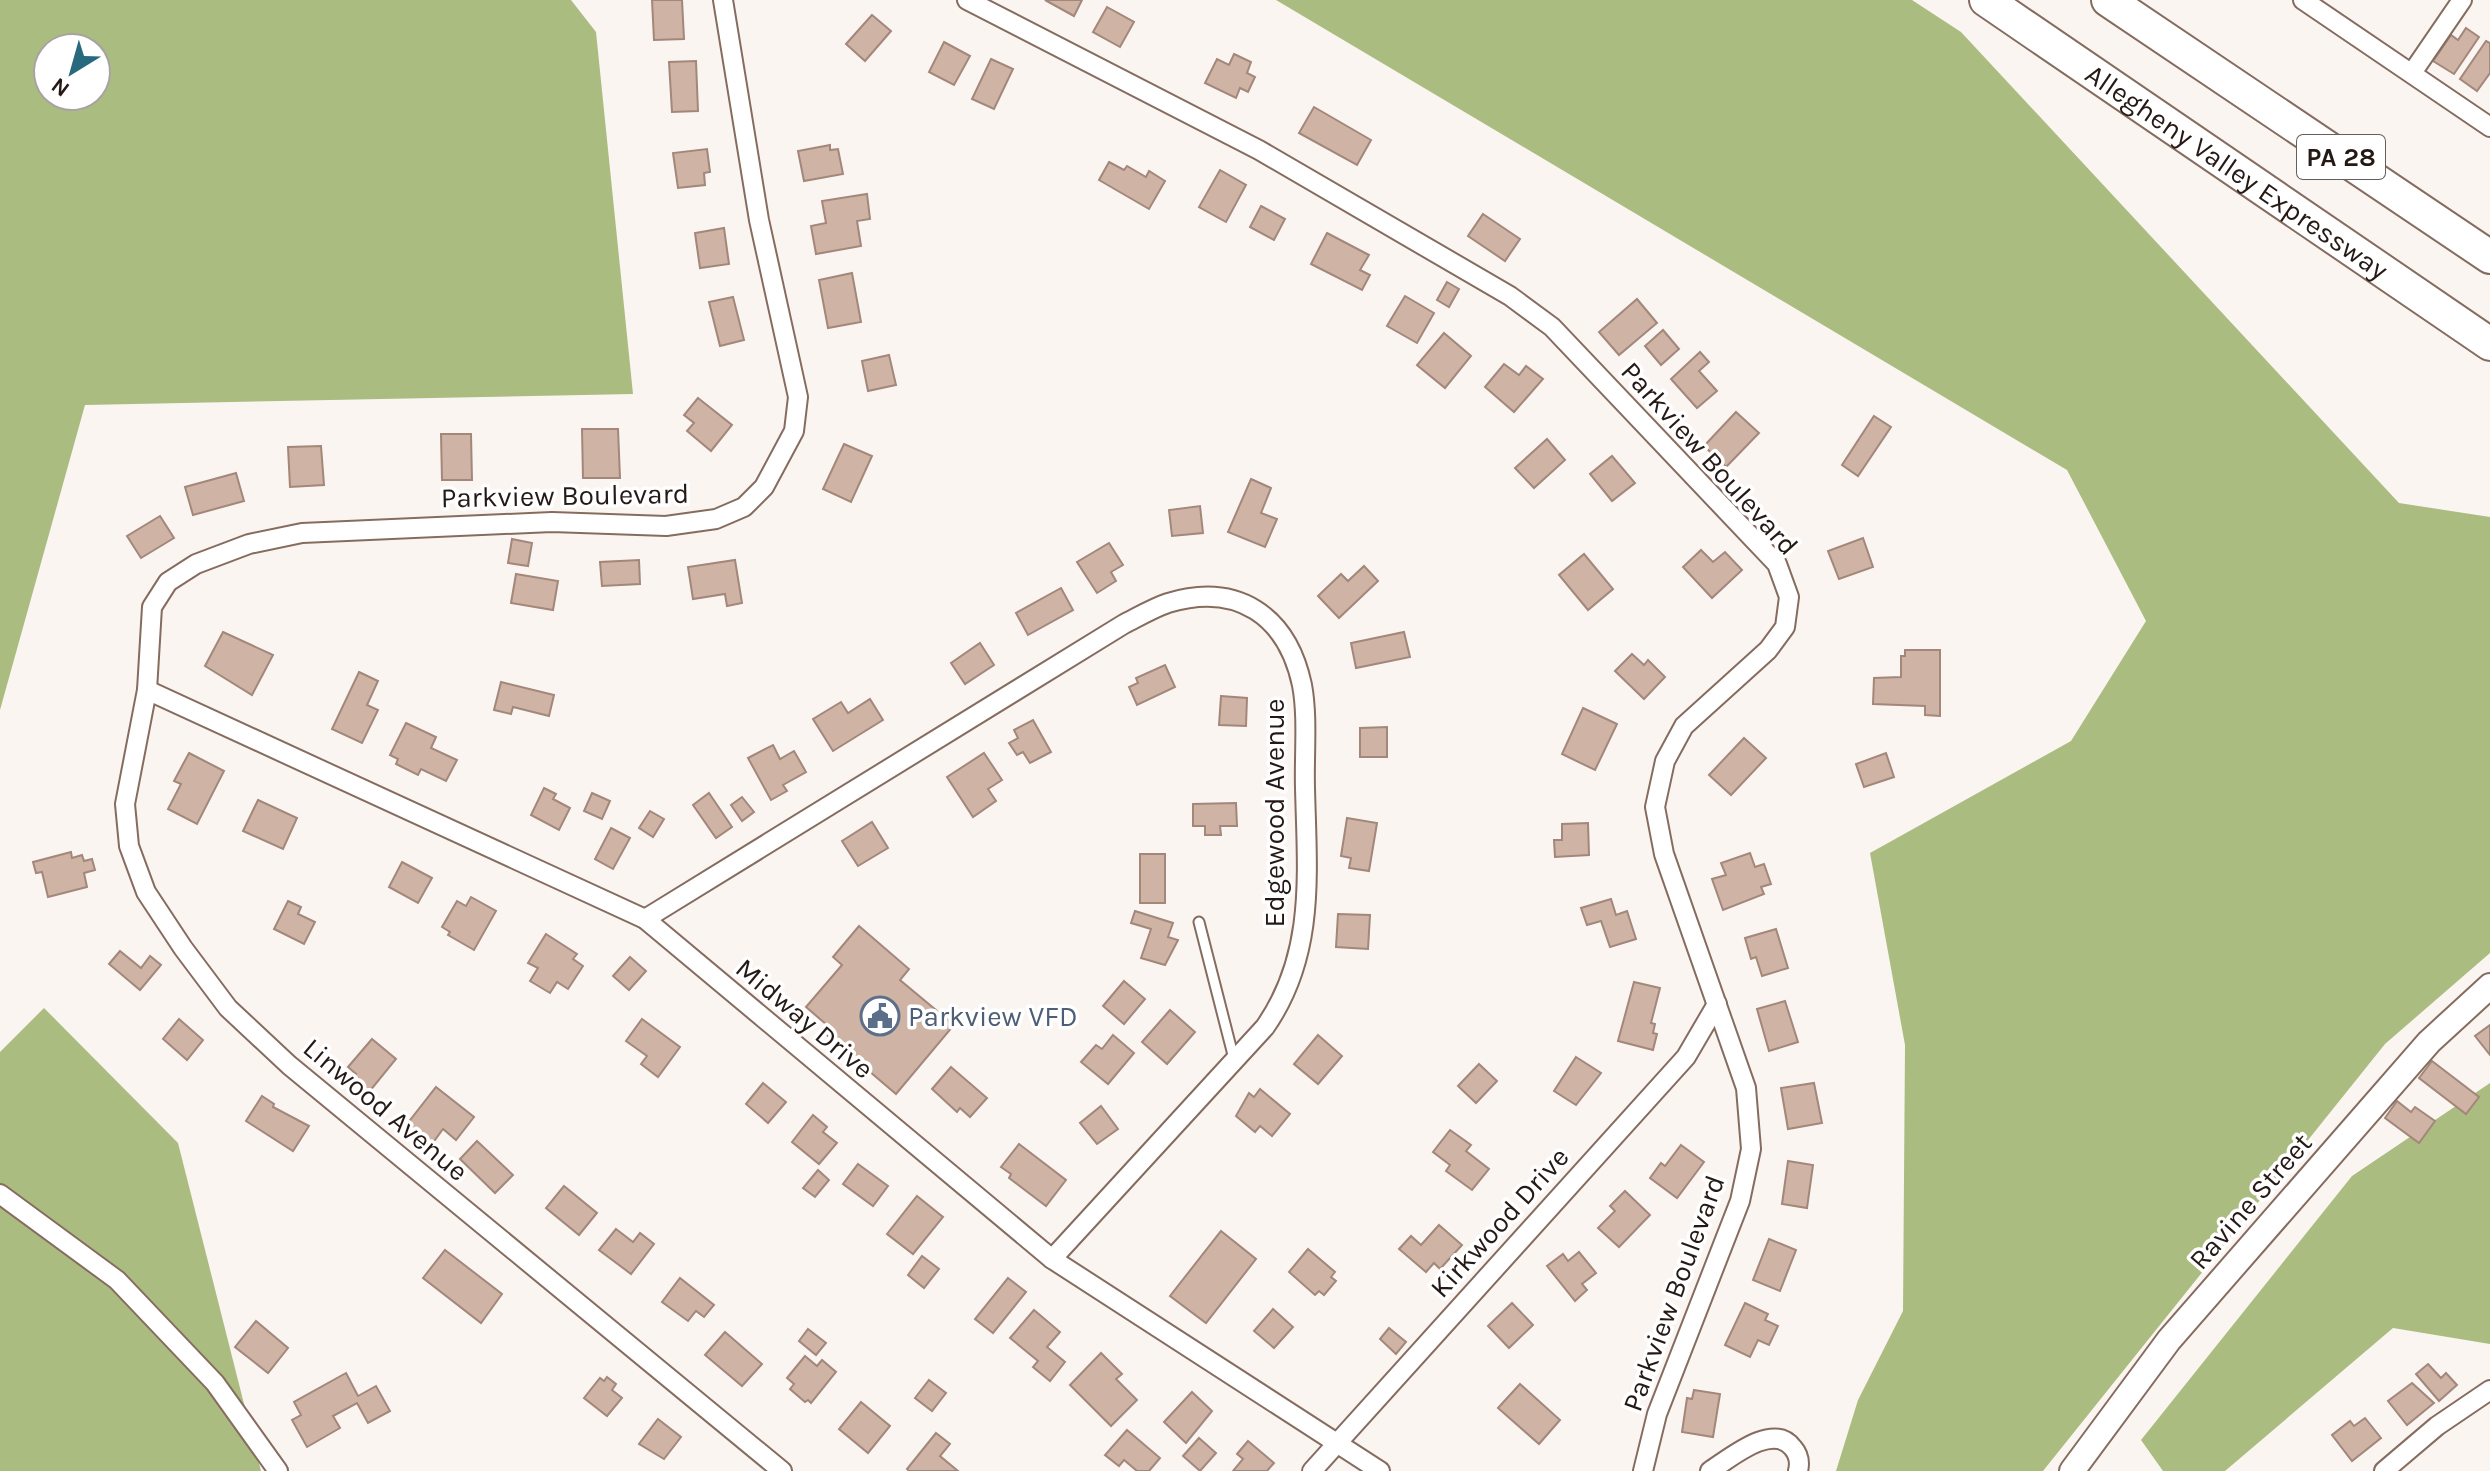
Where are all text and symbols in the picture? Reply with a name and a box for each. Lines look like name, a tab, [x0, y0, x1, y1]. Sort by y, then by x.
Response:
north arrow	[32, 32, 112, 112]
street label: Allegheny Valley Expressway	[2079, 57, 2394, 287]
text: N	[46, 72, 75, 102]
road number: PA 28	[2297, 135, 2385, 179]
street label: Parkview Boulevard	[1614, 355, 1805, 562]
street label: Parkview Boulevard	[440, 477, 690, 514]
street label: Edgewood Avenue	[1258, 699, 1291, 927]
street label: Midway Drive	[729, 951, 880, 1085]
public building icon: Parkview VFD	[859, 995, 901, 1037]
place label: Parkview VFD	[908, 1000, 1077, 1033]
street label: Linwood Avenue	[297, 1031, 475, 1188]
street label: Ravine Street	[2182, 1126, 2319, 1276]
street label: Kirkwood Drive	[1423, 1140, 1575, 1304]
street label: Parkview Boulevard	[1615, 1171, 1731, 1416]

